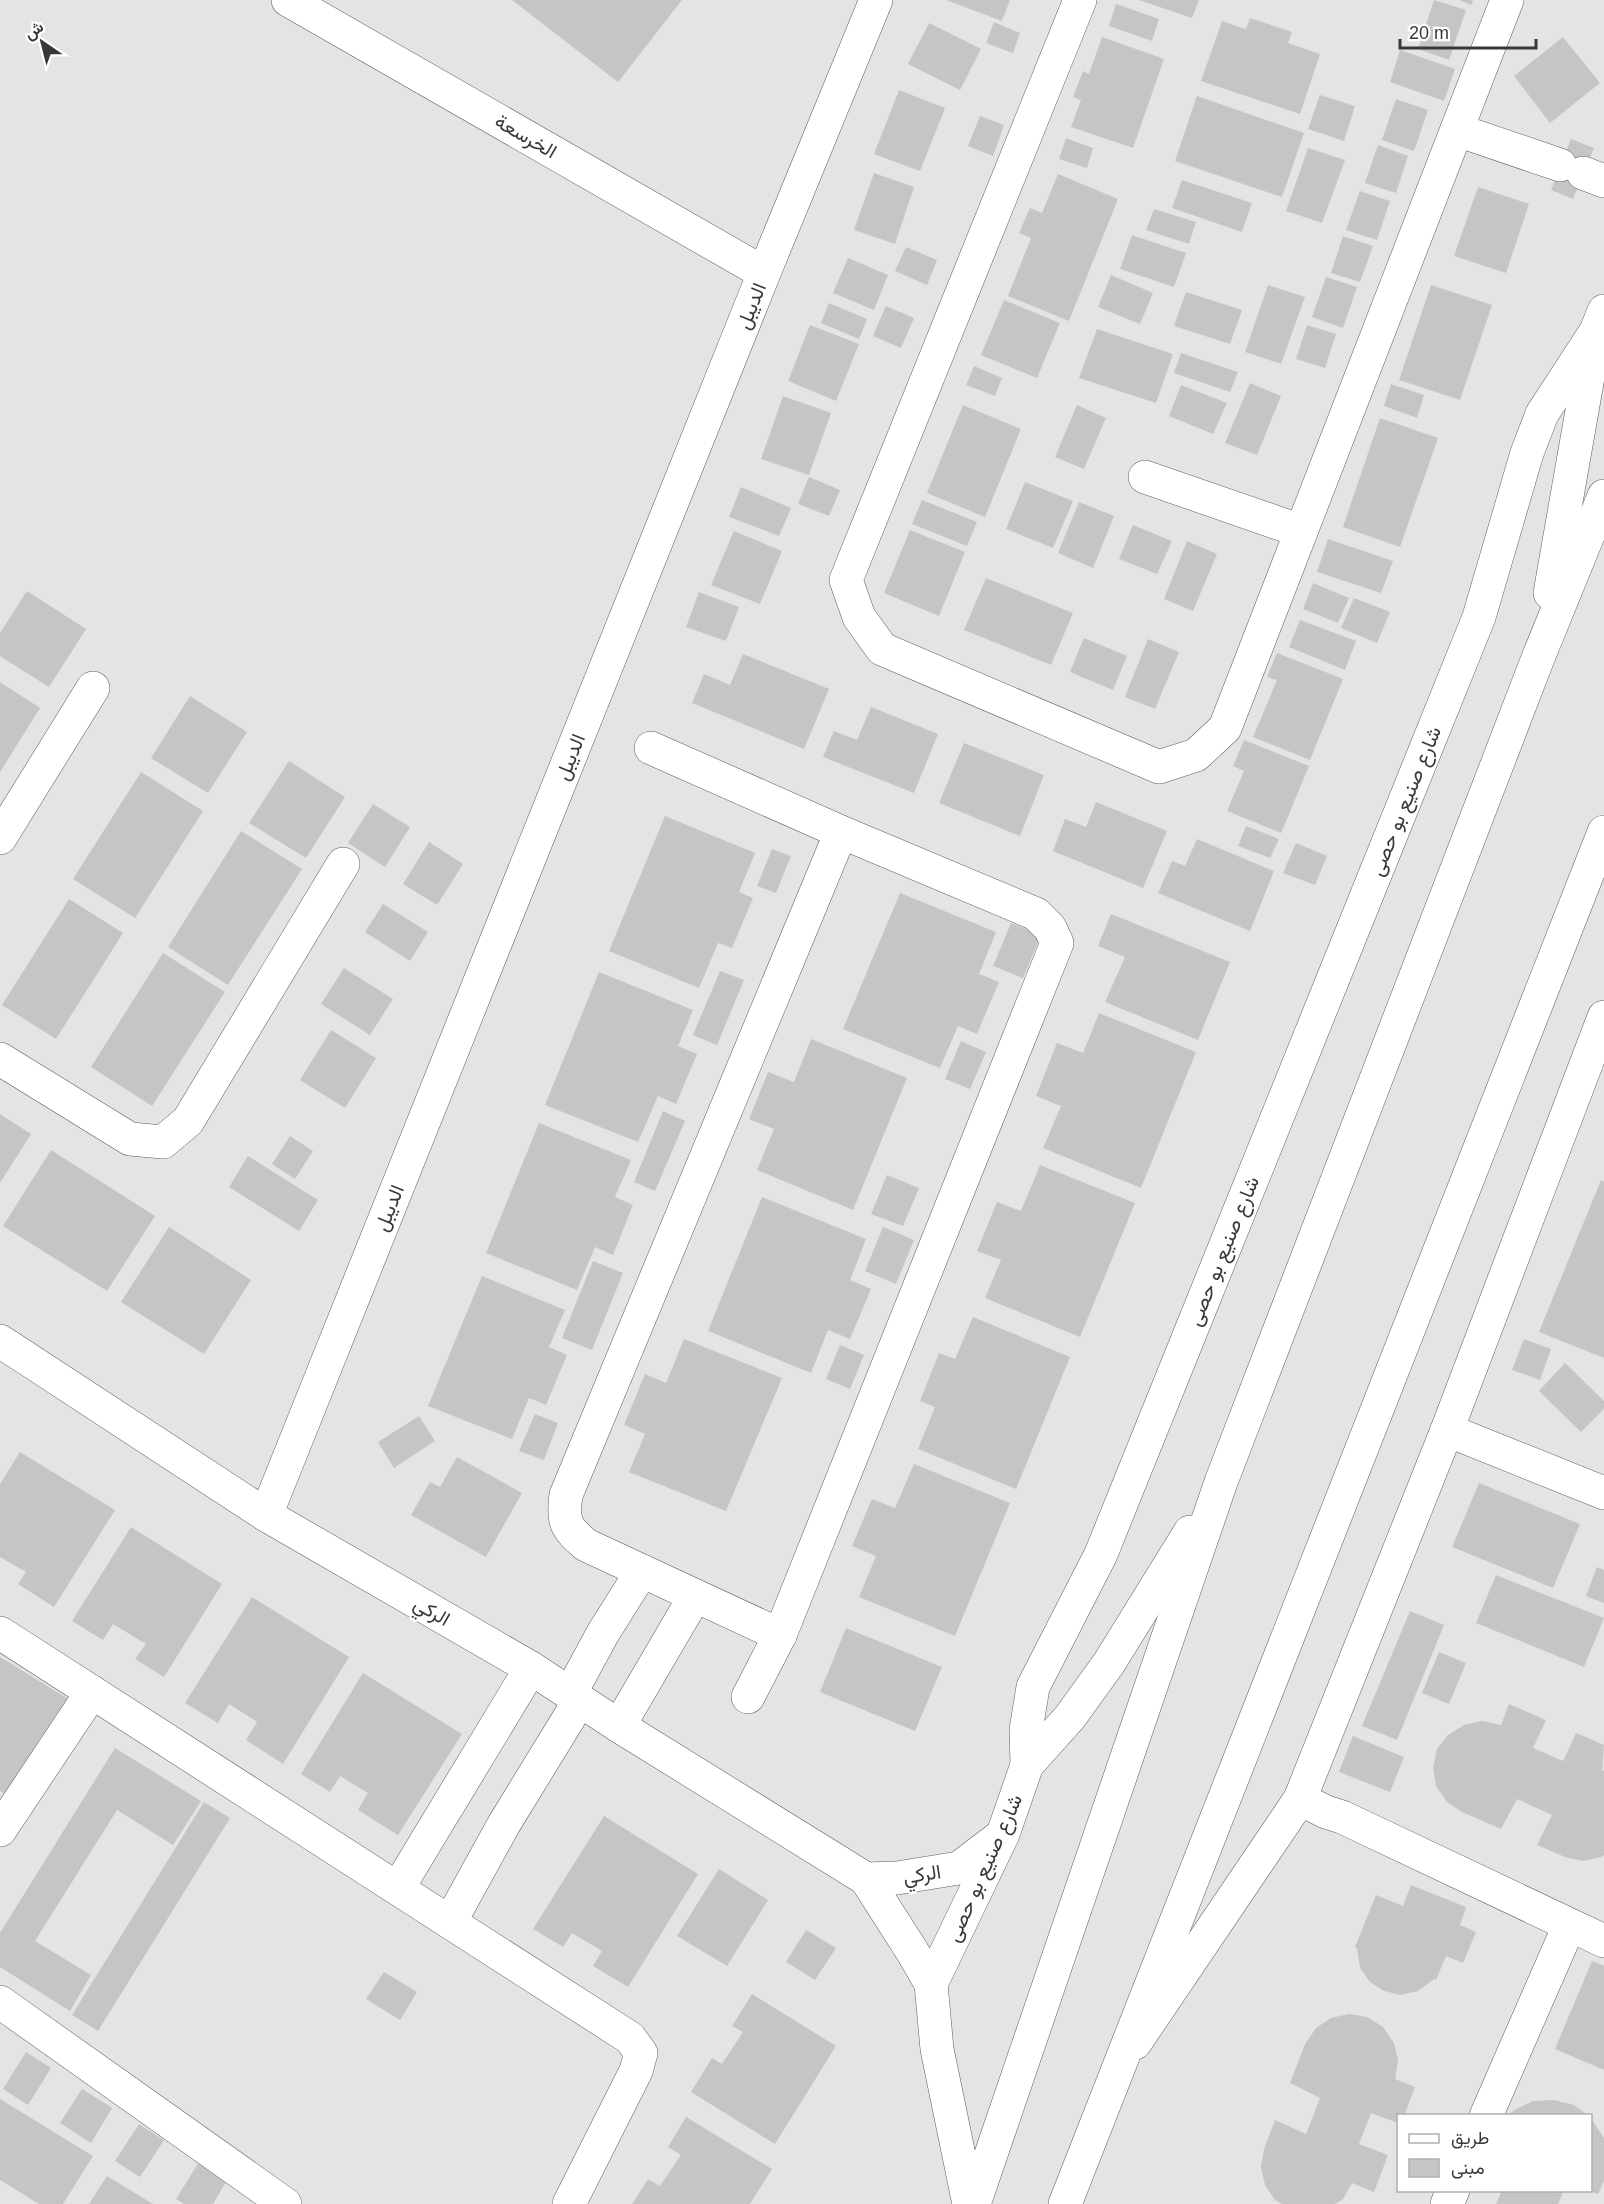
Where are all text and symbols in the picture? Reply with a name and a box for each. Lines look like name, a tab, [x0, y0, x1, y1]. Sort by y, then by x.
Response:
north arrow	[12, 12, 72, 72]
scale bar	[1400, 12, 1536, 50]
text: ش	[21, 18, 47, 43]
text: 20 m	[1409, 23, 1449, 43]
street label: الخرسعة	[490, 110, 561, 164]
street label: الديبل	[732, 280, 771, 333]
street label: شارع صنيع بو حصى	[1365, 723, 1448, 880]
street label: الديبل	[551, 731, 590, 784]
street label: شارع صنيع بو حصى	[1183, 1173, 1266, 1330]
street label: الديبل	[370, 1182, 409, 1235]
street label: الركي	[407, 1592, 454, 1635]
street label: شارع صنيع بو حصى	[942, 1791, 1029, 1946]
street label: الركي	[901, 1860, 943, 1894]
legend	[1397, 2114, 1592, 2192]
text: طريق	[1451, 2128, 1489, 2149]
text: مبنى	[1451, 2158, 1485, 2179]

